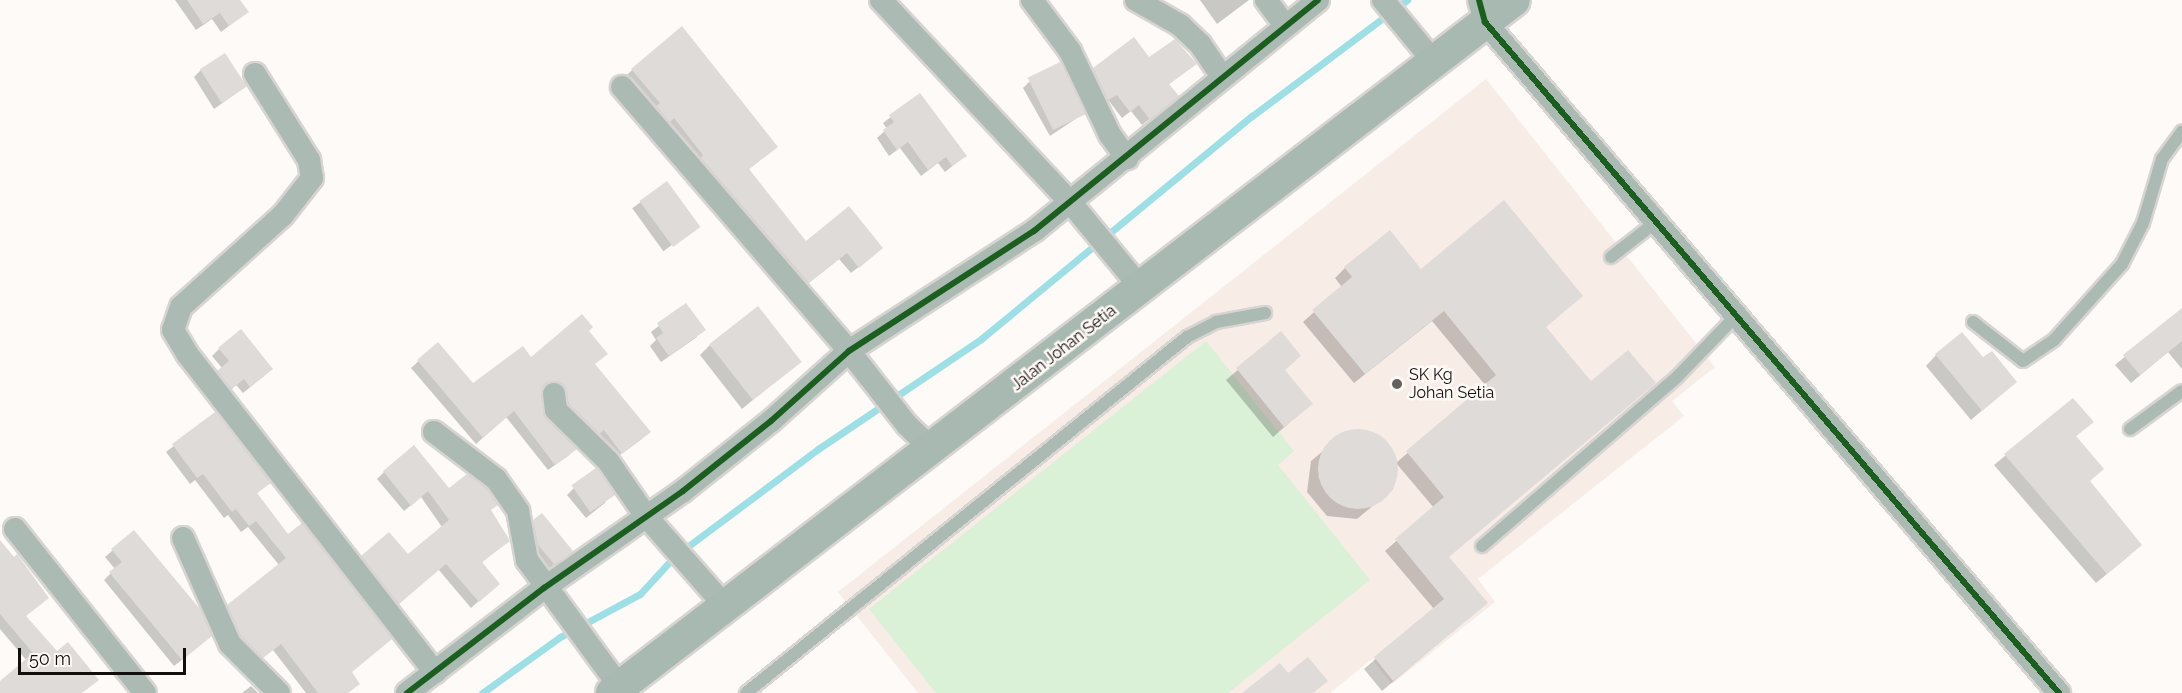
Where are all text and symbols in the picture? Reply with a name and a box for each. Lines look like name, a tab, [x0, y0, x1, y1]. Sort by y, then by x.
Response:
street label: Jalan Johan Setia	[1008, 301, 1120, 395]
place label: SK Kg Johan Setia	[1409, 365, 1494, 403]
marker: SK Kg Johan Setia	[1390, 377, 1404, 391]
scale bar	[21, 636, 189, 674]
text: 50 m	[29, 648, 71, 669]

